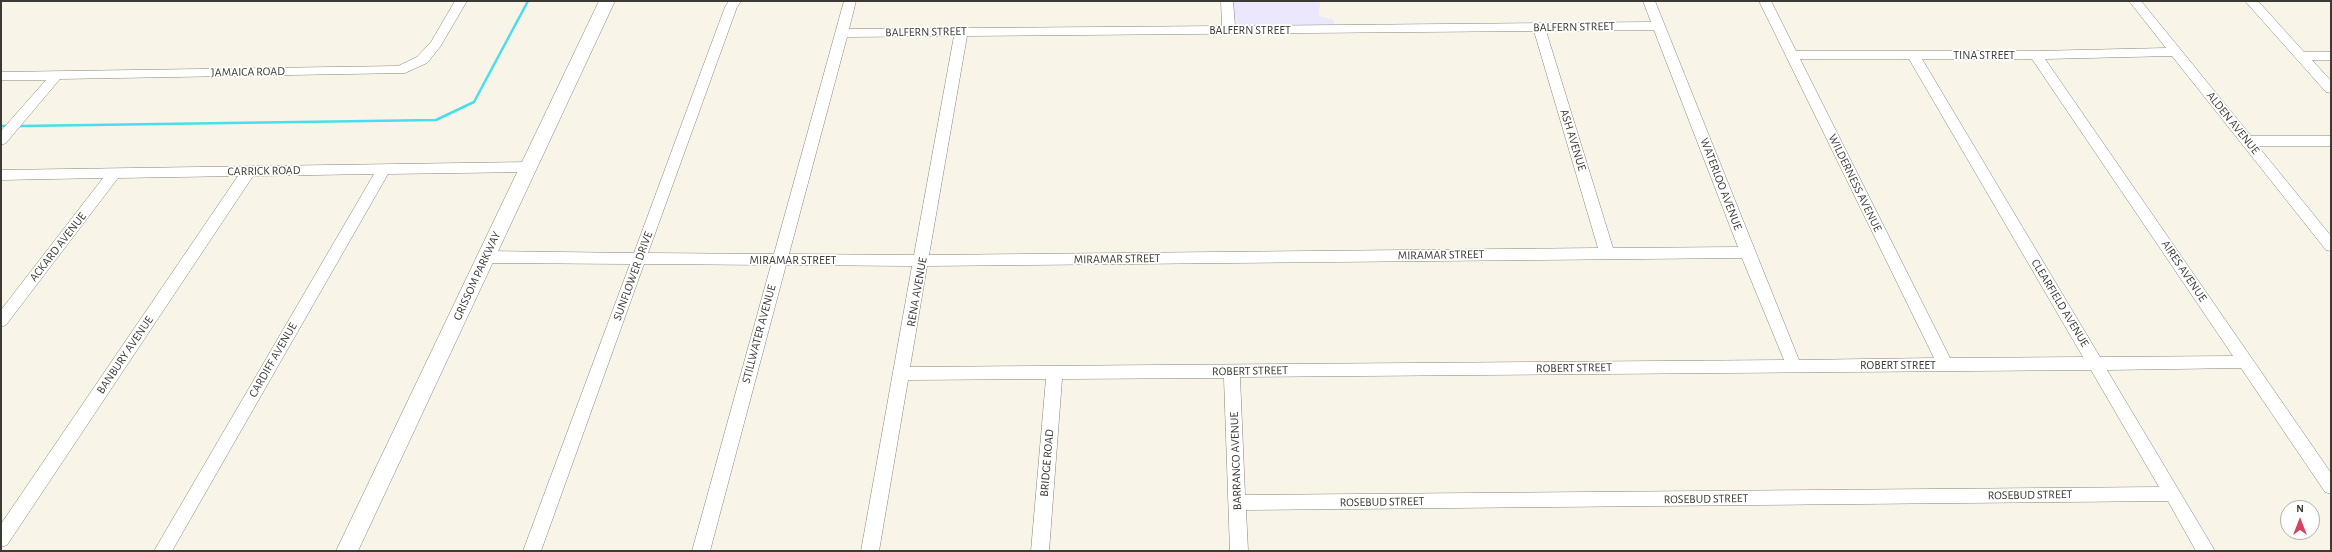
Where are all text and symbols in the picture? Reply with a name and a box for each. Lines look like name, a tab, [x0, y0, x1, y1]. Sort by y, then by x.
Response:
street label: BALFERN STREET	[1533, 19, 1615, 35]
street label: BALFERN STREET	[1209, 23, 1291, 37]
street label: BALFERN STREET	[885, 24, 967, 40]
street label: TINA STREET	[1953, 48, 2015, 62]
street label: JAMAICA ROAD	[211, 64, 285, 80]
street label: ALDEN AVENUE	[2203, 89, 2263, 157]
street label: ASH AVENUE	[1557, 108, 1589, 172]
street label: WILDERNESS AVENUE	[1825, 132, 1885, 234]
street label: WATERLOO AVENUE	[1697, 136, 1745, 232]
street label: CARRICK ROAD	[227, 163, 301, 179]
street label: ACKARD AVENUE	[27, 210, 89, 284]
street label: GRISSOM PARKWAY	[450, 229, 504, 323]
street label: SUNFLOWER DRIVE	[610, 230, 656, 322]
street label: AIRES AVENUE	[2158, 238, 2210, 304]
street label: MIRAMAR STREET	[1397, 247, 1485, 263]
street label: MIRAMAR STREET	[1073, 251, 1161, 267]
street label: MIRAMAR STREET	[750, 253, 836, 267]
street label: RENA AVENUE	[904, 256, 930, 328]
street label: CLEARFIELD AVENUE	[2028, 256, 2092, 350]
street label: STILLWATER AVENUE	[739, 283, 779, 385]
street label: BANBURY AVENUE	[94, 313, 156, 397]
street label: CARDIFF AVENUE	[246, 320, 300, 400]
street label: ROBERT STREET	[1860, 358, 1936, 372]
street label: ROBERT STREET	[1536, 360, 1612, 376]
street label: ROBERT STREET	[1212, 363, 1288, 379]
street label: BARRANCO AVENUE	[1227, 412, 1245, 510]
street label: BRIDGE ROAD	[1037, 429, 1057, 497]
street label: ROSEBUD STREET	[1988, 487, 2072, 503]
street label: ROSEBUD STREET	[1664, 491, 1748, 507]
street label: ROSEBUD STREET	[1340, 494, 1424, 510]
north arrow	[2280, 500, 2320, 540]
text: N	[2296, 503, 2304, 514]

